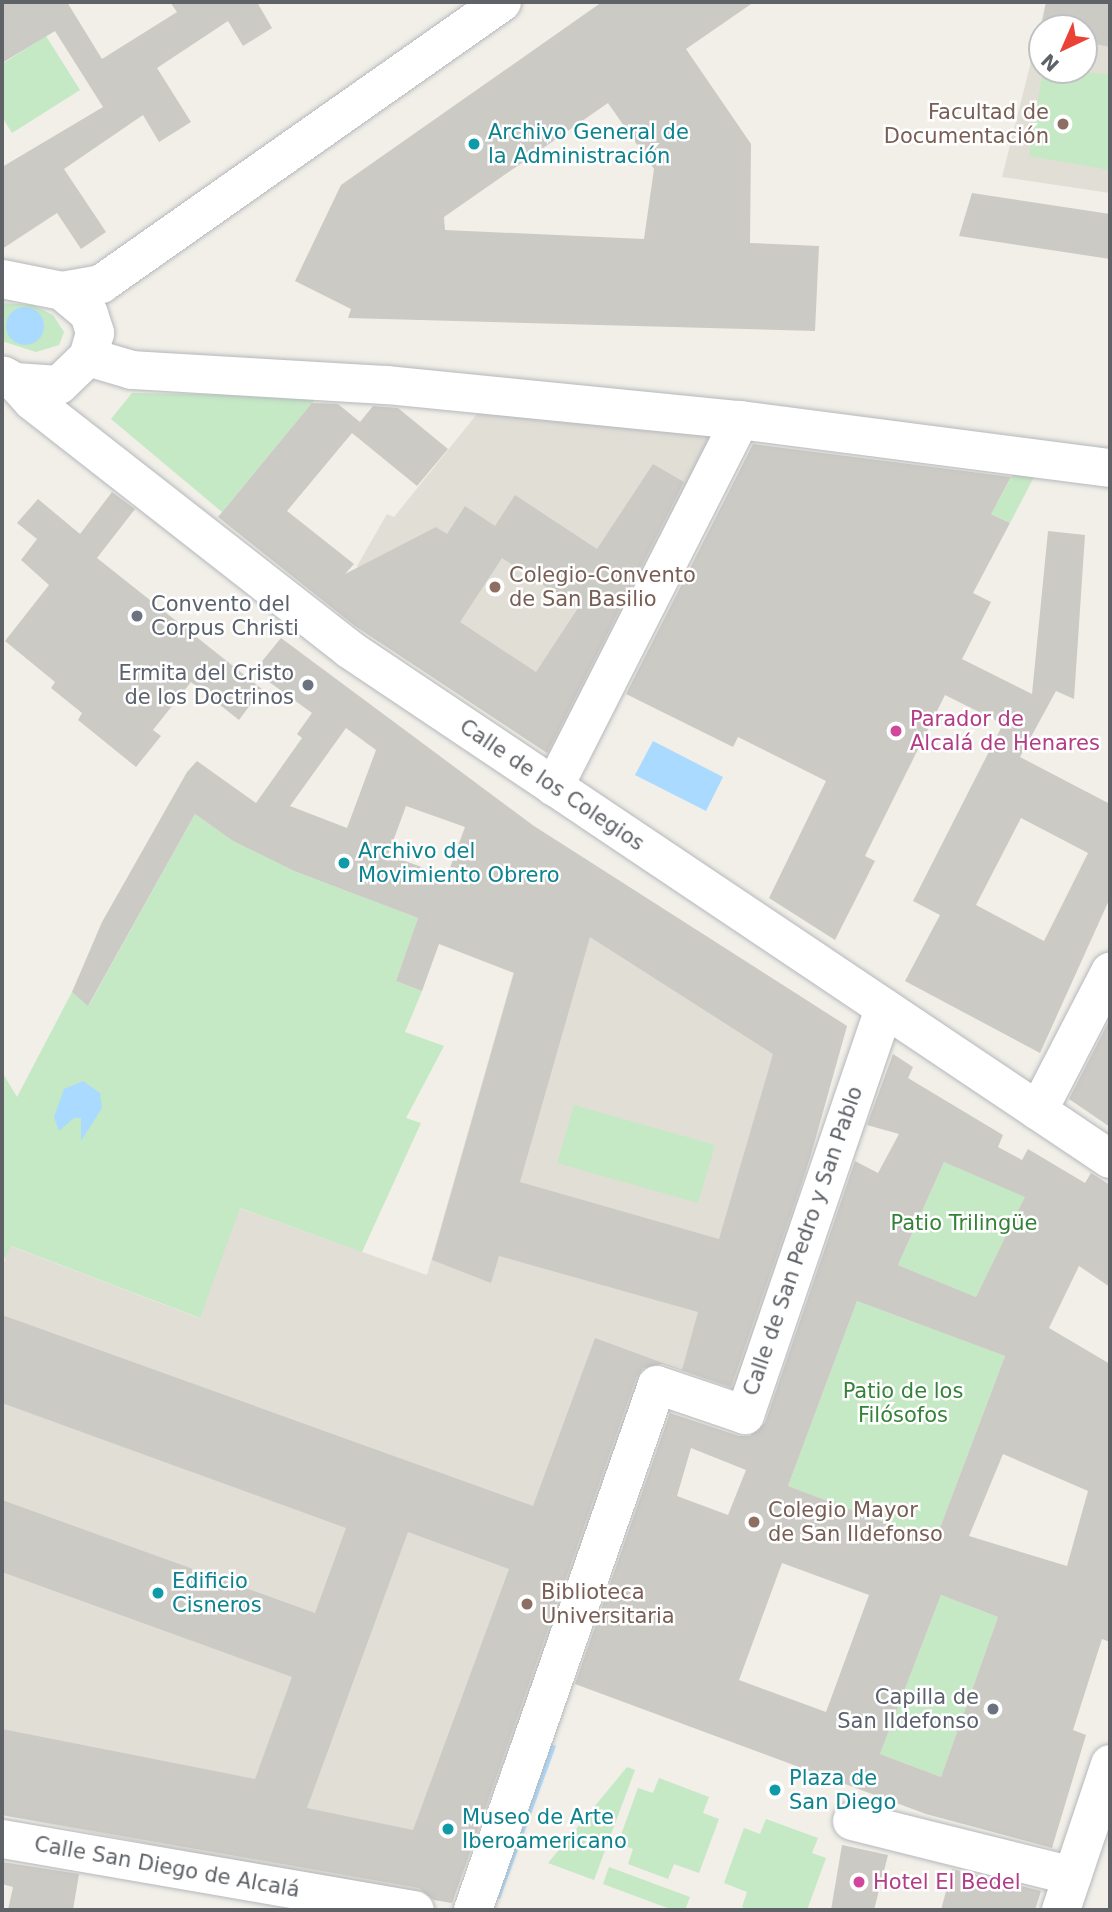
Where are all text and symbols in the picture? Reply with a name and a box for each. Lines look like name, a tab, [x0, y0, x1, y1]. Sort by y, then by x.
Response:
north arrow	[1028, 14, 1098, 84]
text: N	[1036, 49, 1063, 76]
place label: Facultad de Documentación	[884, 99, 1049, 149]
marker: Facultad de Documentación	[1055, 116, 1071, 132]
place label: Archivo General de la Administración	[488, 119, 689, 169]
marker: Archivo General de la Administración	[466, 136, 482, 152]
place label: Colegio-Convento de San Basilio	[509, 562, 696, 612]
marker: Colegio-Convento de San Basilio	[487, 579, 503, 595]
place label: Convento del Corpus Christi	[151, 591, 299, 641]
marker: Convento del Corpus Christi	[129, 608, 145, 624]
place label: Ermita del Cristo de los Doctrinos	[118, 660, 294, 710]
marker: Ermita del Cristo de los Doctrinos	[300, 677, 316, 693]
place label: Parador de Alcalá de Henares	[910, 706, 1100, 756]
street label: Calle de los Colegios	[455, 714, 649, 856]
marker: Parador de Alcalá de Henares	[888, 723, 904, 739]
place label: Archivo del Movimiento Obrero	[358, 838, 559, 888]
marker: Archivo del Movimiento Obrero	[336, 855, 352, 871]
street label: Calle de San Pedro y San Pablo	[738, 1083, 868, 1399]
park label: Patio Trilingüe	[891, 1210, 1037, 1236]
park label: Patio de los Filósofos	[843, 1378, 963, 1428]
place label: Colegio Mayor de San Ildefonso	[768, 1497, 943, 1547]
marker: Colegio Mayor de San Ildefonso	[746, 1514, 762, 1530]
place label: Edificio Cisneros	[172, 1568, 262, 1618]
place label: Biblioteca Universitaria	[541, 1579, 675, 1629]
marker: Edificio Cisneros	[150, 1585, 166, 1601]
marker: Biblioteca Universitaria	[519, 1596, 535, 1612]
place label: Capilla de San Ildefonso	[837, 1684, 979, 1734]
marker: Capilla de San Ildefonso	[985, 1701, 1001, 1717]
place label: Plaza de San Diego	[789, 1765, 896, 1815]
marker: Plaza de San Diego	[767, 1782, 783, 1798]
place label: Museo de Arte Iberoamericano	[462, 1804, 627, 1854]
marker: Museo de Arte Iberoamericano	[440, 1821, 456, 1837]
street label: Calle San Diego de Alcalá	[32, 1831, 302, 1903]
place label: Hotel El Bedel	[873, 1869, 1020, 1895]
marker: Hotel El Bedel	[851, 1874, 867, 1890]

